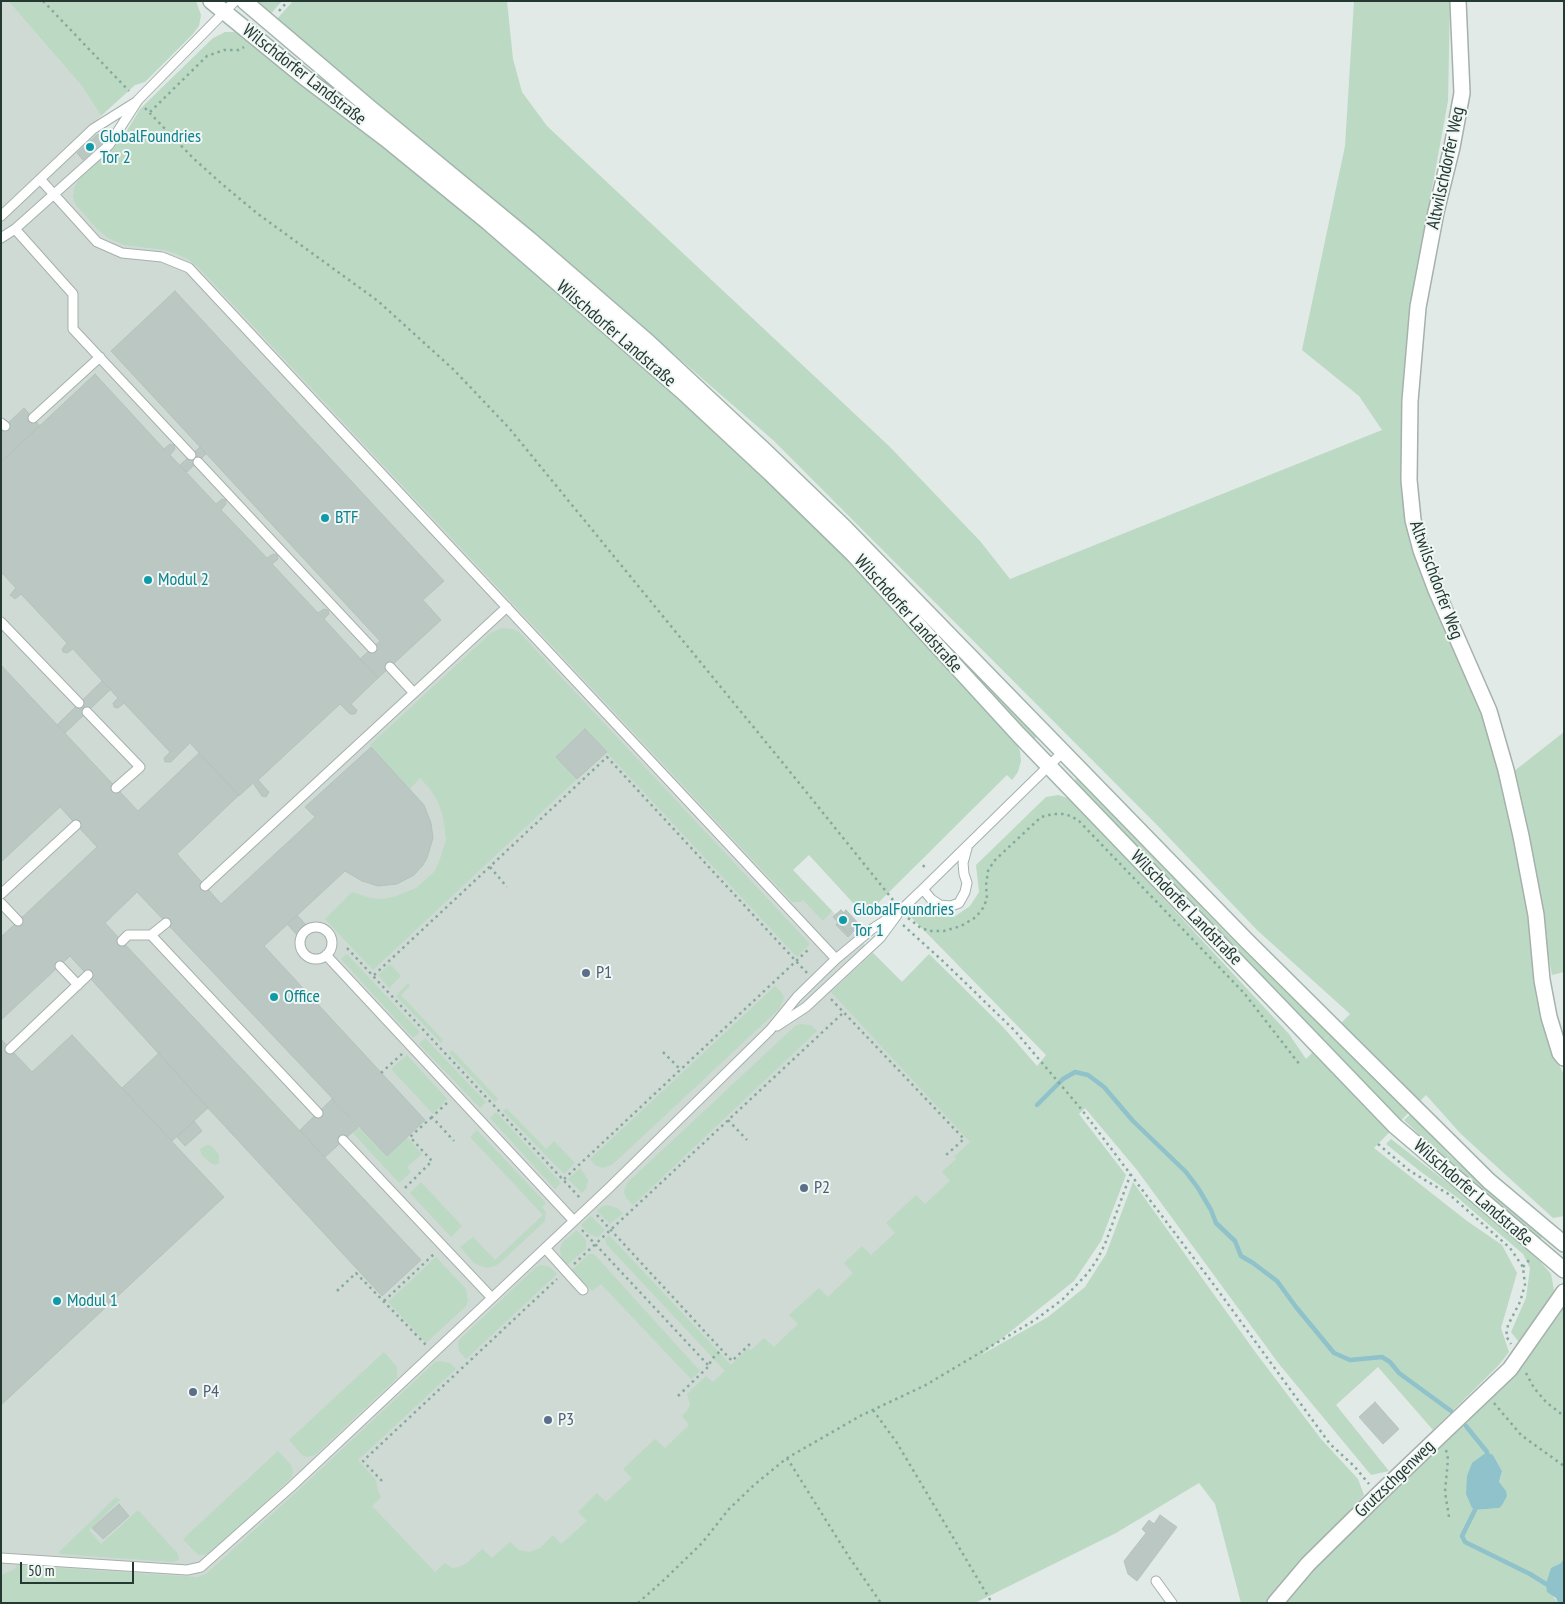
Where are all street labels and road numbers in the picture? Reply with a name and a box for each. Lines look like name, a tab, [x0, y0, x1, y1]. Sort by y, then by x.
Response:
street label: Wilschdorfer Landstraße	[238, 20, 370, 130]
street label: Altwilschdorfer Weg	[1422, 105, 1470, 231]
street label: Wilschdorfer Landstraße	[552, 276, 680, 392]
street label: Altwilschdorfer Weg	[1405, 518, 1467, 642]
street label: Wilschdorfer Landstraße	[849, 551, 967, 677]
street label: Wilschdorfer Landstraße	[1126, 846, 1246, 970]
street label: Wilschdorfer Landstraße	[1409, 1135, 1537, 1251]
street label: Grutzschgenweg	[1351, 1436, 1439, 1522]

